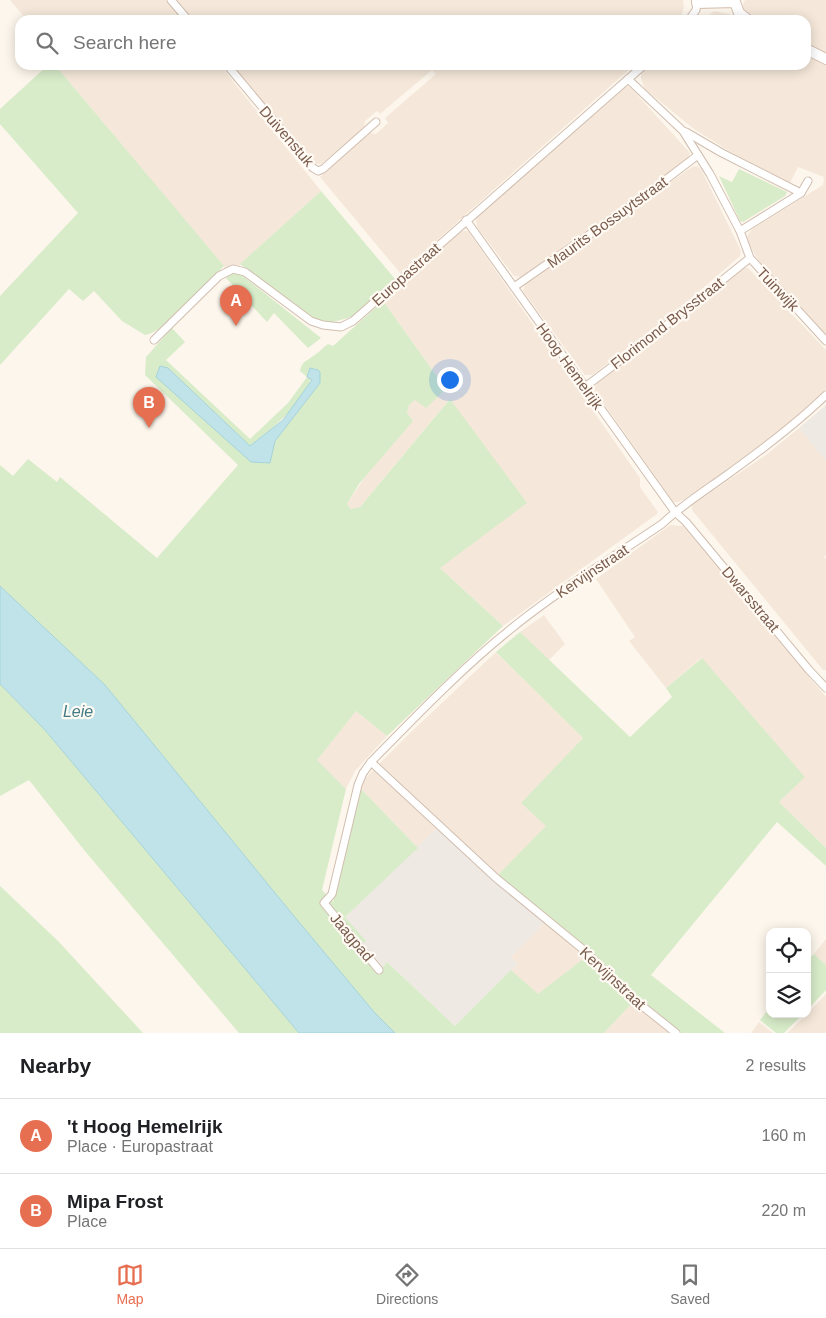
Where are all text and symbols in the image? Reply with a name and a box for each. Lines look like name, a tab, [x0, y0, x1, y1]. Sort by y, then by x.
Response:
search box	[15, 15, 811, 70]
icon: search	[33, 29, 61, 57]
text: Search here	[73, 32, 177, 53]
street label: Duivenstuk	[256, 102, 318, 170]
street label: Maurits Bossuytstraat	[544, 172, 671, 271]
street label: Europastraat	[368, 238, 444, 309]
street label: Tuinwijk	[753, 264, 803, 315]
street label: Florimond Brysstraat	[607, 273, 727, 372]
pin: A	[220, 285, 252, 326]
street label: Hoog Hemelrijk	[533, 320, 607, 413]
your location	[437, 367, 463, 393]
pin: B	[133, 387, 165, 428]
street label: Kervijnstraat	[553, 540, 632, 601]
street label: Dwarsstraat	[719, 563, 784, 636]
water label: Leie	[63, 703, 93, 720]
street label: Jaagpad	[327, 909, 377, 965]
map controls	[766, 928, 811, 1018]
button: locate	[766, 928, 811, 973]
street label: Kervijnstraat	[577, 943, 650, 1013]
button: layers	[766, 973, 811, 1018]
text: Nearby	[20, 1054, 91, 1077]
text: 2 results	[746, 1057, 806, 1074]
text: 't Hoog Hemelrijk	[67, 1116, 223, 1137]
text: A	[30, 1127, 42, 1144]
text: 160 m	[762, 1127, 806, 1144]
text: Place · Europastraat	[67, 1138, 213, 1155]
text: Mipa Frost	[67, 1191, 163, 1212]
text: B	[30, 1202, 42, 1219]
text: 220 m	[762, 1202, 806, 1219]
text: Place	[67, 1213, 107, 1230]
tab: Map	[116, 1261, 144, 1307]
tab: Directions	[376, 1261, 438, 1307]
tab: Saved	[670, 1261, 710, 1307]

